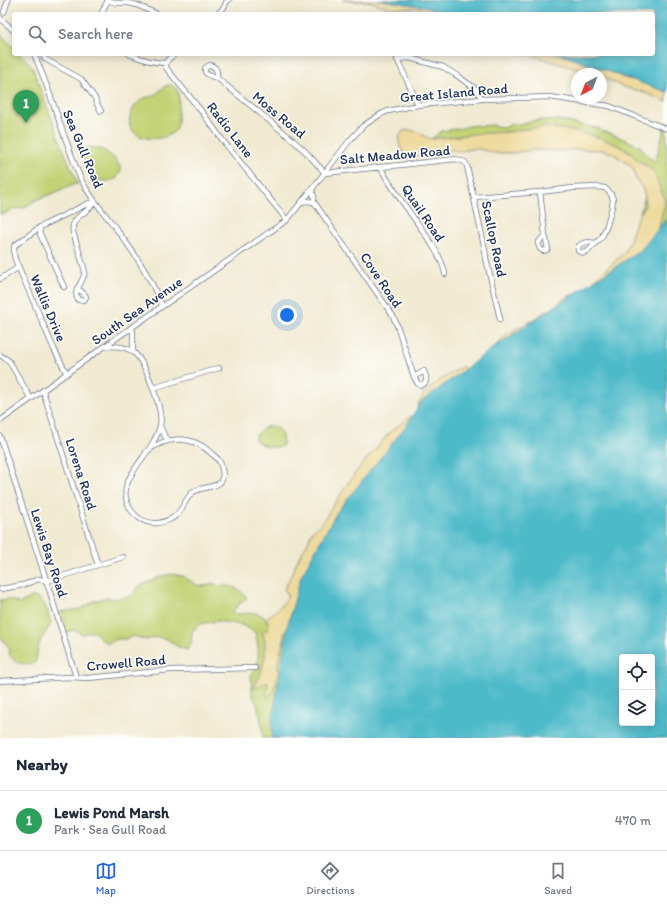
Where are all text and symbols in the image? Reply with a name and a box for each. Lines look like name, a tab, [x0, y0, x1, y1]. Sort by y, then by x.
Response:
search box	[12, 12, 655, 56]
icon: search	[26, 23, 48, 45]
text: Search here	[58, 25, 133, 43]
north arrow	[571, 68, 607, 104]
street label: Great Island Road	[399, 80, 509, 106]
street label: Moss Road	[249, 88, 309, 142]
pin: 1	[13, 90, 39, 123]
street label: Radio Lane	[203, 99, 257, 161]
street label: Sea Gull Road	[59, 107, 107, 191]
street label: Salt Meadow Road	[339, 142, 451, 168]
street label: Quail Road	[398, 181, 449, 245]
street label: Scallop Road	[478, 199, 510, 279]
street label: Cove Road	[356, 249, 406, 311]
street label: Wallis Drive	[26, 272, 70, 344]
street label: South Sea Avenue	[88, 273, 186, 349]
your location	[277, 305, 297, 325]
street label: Lorena Road	[61, 436, 101, 512]
street label: Lewis Bay Road	[27, 506, 71, 600]
street label: Crowell Road	[86, 651, 167, 675]
map controls	[619, 654, 655, 726]
button: locate	[619, 654, 655, 690]
button: layers	[619, 690, 655, 726]
text: Nearby	[16, 754, 68, 774]
text: Lewis Pond Marsh	[54, 804, 169, 822]
text: 1	[26, 813, 32, 828]
text: 470 m	[615, 813, 651, 828]
text: Park · Sea Gull Road	[54, 822, 166, 837]
tab: Map	[95, 860, 117, 897]
tab: Directions	[306, 860, 355, 897]
tab: Saved	[544, 860, 572, 897]

